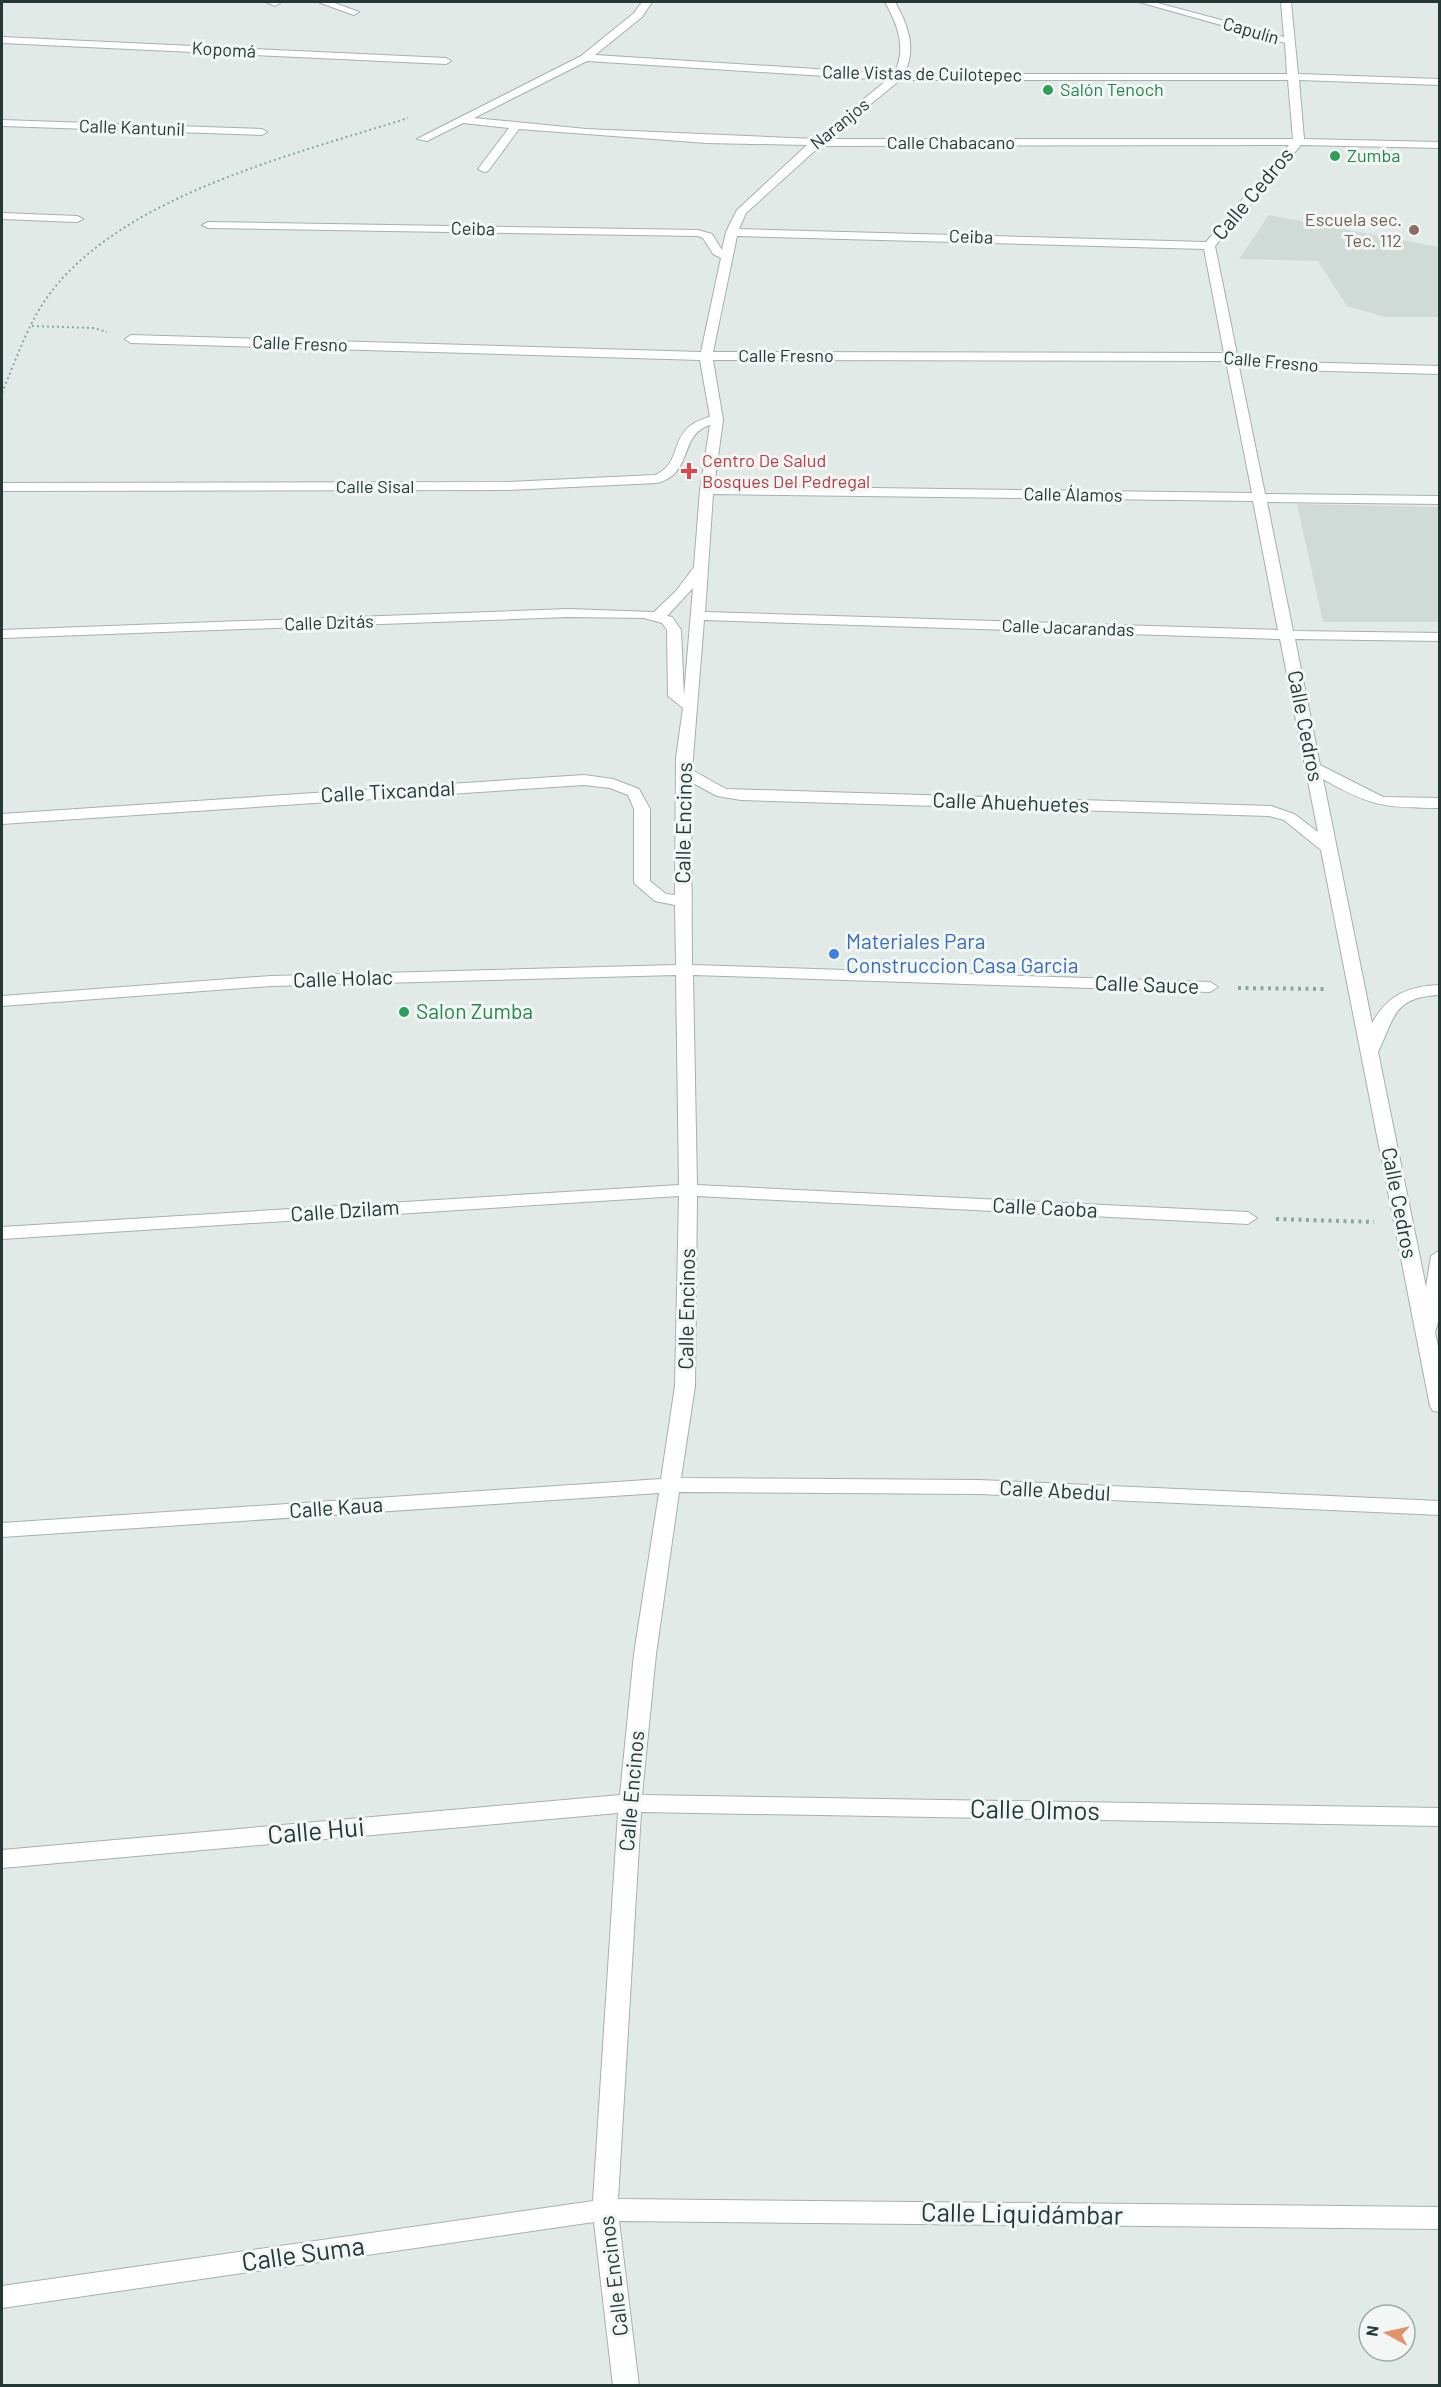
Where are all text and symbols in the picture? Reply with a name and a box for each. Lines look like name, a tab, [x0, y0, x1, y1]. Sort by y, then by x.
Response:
street label: Capulín	[1221, 12, 1282, 49]
street label: Kopomá	[191, 36, 257, 62]
street label: Calle Vistas de Cuilotepec	[822, 60, 1022, 86]
place label: Salón Tenoch	[1060, 78, 1164, 100]
marker: Salón Tenoch	[1041, 83, 1055, 97]
street label: Naranjos	[805, 93, 873, 154]
street label: Calle Kantunil	[79, 114, 185, 140]
street label: Calle Chabacano	[887, 131, 1015, 153]
street label: Calle Cedros	[1206, 142, 1298, 244]
place label: Zumba	[1347, 144, 1400, 166]
marker: Zumba	[1328, 149, 1342, 163]
place label: Escuela sec. Tec. 112	[1305, 208, 1402, 251]
street label: Ceiba	[451, 217, 495, 239]
marker: Escuela sec. Tec. 112	[1407, 223, 1421, 237]
street label: Ceiba	[949, 224, 993, 248]
street label: Calle Fresno	[252, 330, 348, 356]
street label: Calle Fresno	[738, 344, 834, 366]
street label: Calle Fresno	[1223, 346, 1320, 376]
place label: Centro De Salud Bosques Del Pedregal	[702, 449, 870, 492]
marker: Centro De Salud Bosques Del Pedregal	[680, 462, 698, 480]
street label: Calle Sisal	[336, 475, 414, 497]
street label: Calle Álamos	[1023, 482, 1123, 506]
street label: Calle Dzitás	[284, 609, 374, 635]
street label: Calle Jacarandas	[1001, 614, 1135, 640]
street label: Calle Cedros	[1283, 668, 1330, 783]
street label: Calle Encinos	[669, 762, 696, 884]
street label: Calle Tixcandal	[320, 774, 456, 807]
street label: Calle Ahuehuetes	[932, 786, 1090, 817]
place label: Materiales Para Construccion Casa Garcia	[846, 928, 1079, 977]
marker: Materiales Para Construccion Casa Garcia	[827, 947, 841, 961]
street label: Calle Holac	[293, 963, 393, 992]
street label: Calle Sauce	[1094, 969, 1200, 998]
place label: Salon Zumba	[416, 998, 533, 1023]
marker: Salon Zumba	[397, 1005, 411, 1019]
street label: Calle Cedros	[1377, 1145, 1424, 1260]
street label: Calle Caoba	[992, 1191, 1098, 1222]
street label: Calle Dzilam	[290, 1193, 400, 1226]
street label: Calle Encinos	[672, 1248, 699, 1370]
street label: Calle Abedul	[999, 1474, 1111, 1505]
street label: Calle Kaua	[288, 1491, 384, 1522]
street label: Calle Encinos	[613, 1729, 648, 1852]
street label: Calle Olmos	[970, 1792, 1100, 1825]
street label: Calle Hui	[266, 1810, 366, 1849]
street label: Calle Liquidámbar	[921, 2195, 1124, 2230]
street label: Calle Encinos	[593, 2214, 632, 2338]
street label: Calle Suma	[239, 2229, 366, 2276]
north arrow	[1357, 2303, 1417, 2363]
text: N	[1362, 2324, 1382, 2337]

